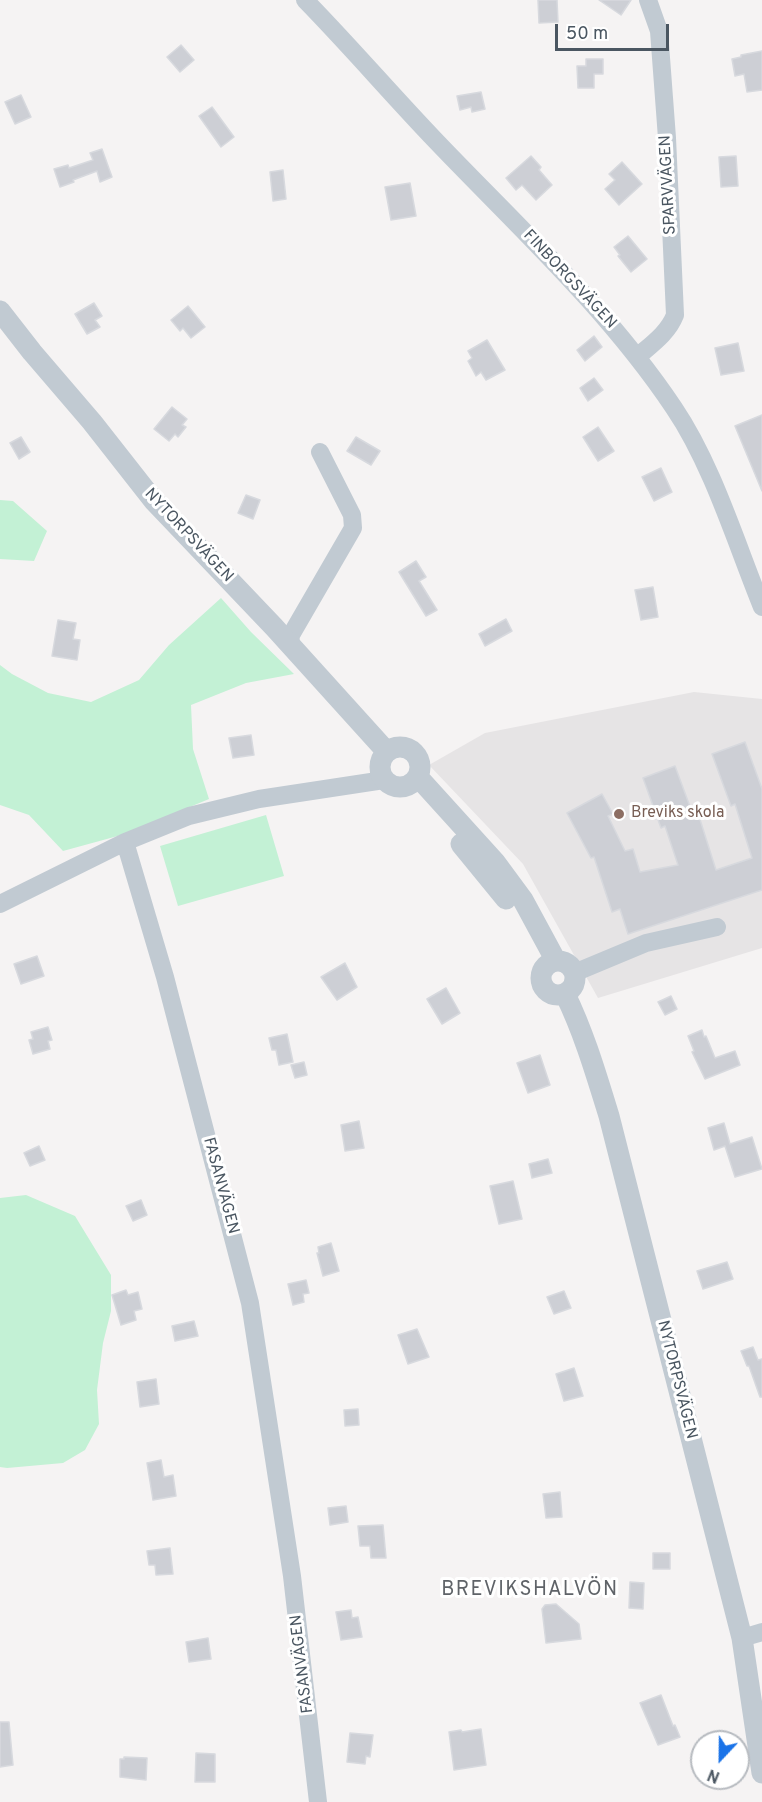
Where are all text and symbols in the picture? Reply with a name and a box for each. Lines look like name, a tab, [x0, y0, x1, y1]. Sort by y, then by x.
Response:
scale bar	[558, 12, 672, 50]
text: 50 m	[566, 23, 608, 46]
street label: SPARVVÄGEN	[657, 134, 681, 236]
street label: FINBORGSVÄGEN	[518, 227, 620, 333]
street label: NYTORPSVÄGEN	[139, 485, 237, 587]
place label: Breviks skola	[631, 804, 724, 824]
marker: Breviks skola	[612, 807, 626, 821]
street label: FASANVÄGEN	[198, 1136, 242, 1236]
street label: NYTORPSVÄGEN	[652, 1319, 700, 1441]
district label: BREVIKSHALVÖN	[441, 1579, 619, 1603]
street label: FASANVÄGEN	[287, 1614, 319, 1714]
north arrow	[690, 1730, 750, 1790]
text: N	[705, 1763, 723, 1786]

